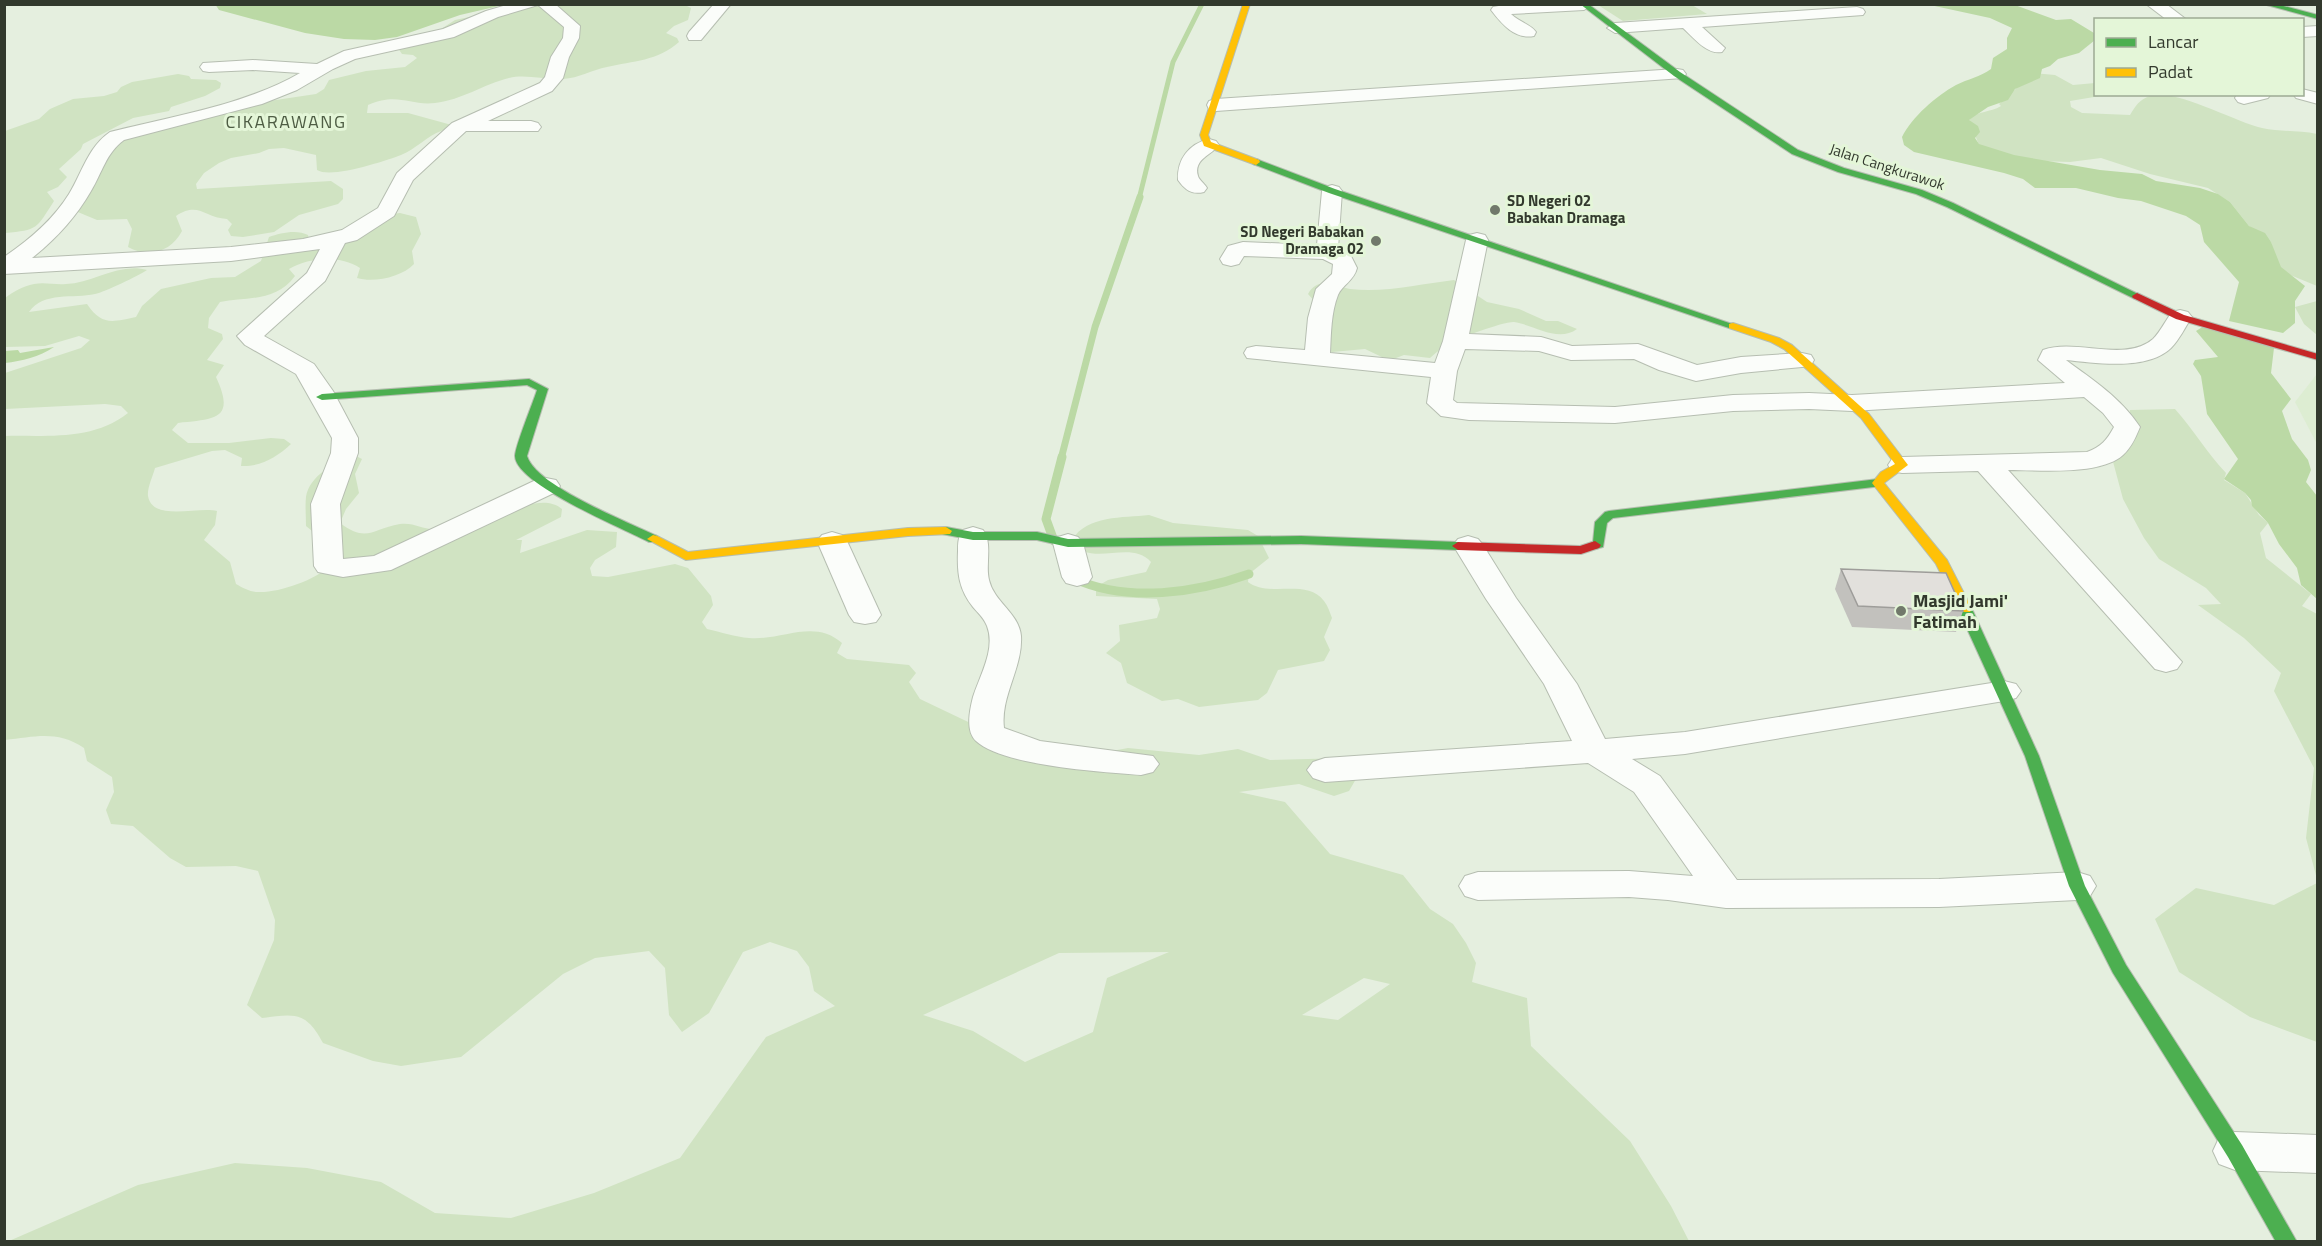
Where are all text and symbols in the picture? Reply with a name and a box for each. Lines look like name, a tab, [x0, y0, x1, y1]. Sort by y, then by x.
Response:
legend	[2094, 18, 2304, 96]
text: Lancar	[2148, 28, 2198, 55]
text: Padat	[2148, 58, 2193, 85]
district label: CIKARAWANG	[225, 108, 347, 135]
street label: Jalan Cangkurawok	[1827, 137, 1948, 196]
place label: SD Negeri 02 Babakan Dramaga	[1507, 189, 1626, 229]
marker: SD Negeri 02 Babakan Dramaga	[1488, 203, 1502, 217]
place label: SD Negeri Babakan Dramaga 02	[1240, 220, 1364, 260]
marker: SD Negeri Babakan Dramaga 02	[1369, 234, 1383, 248]
place label: Masjid Jami' Fatimah	[1913, 587, 2008, 635]
marker: Masjid Jami' Fatimah	[1894, 604, 1908, 618]

